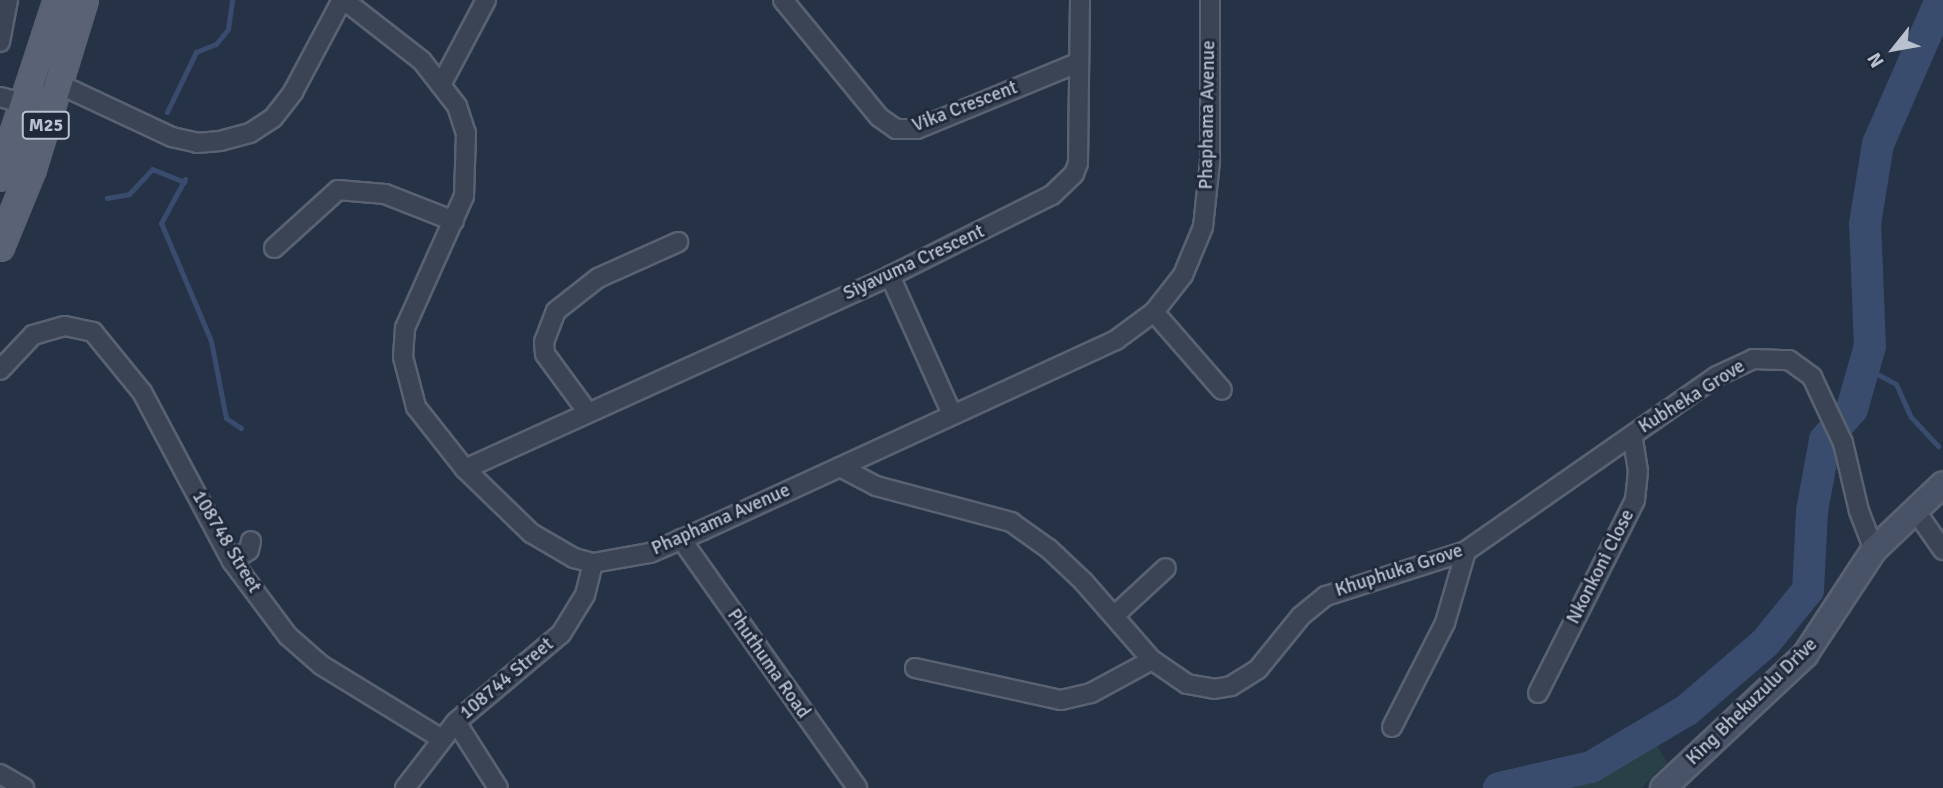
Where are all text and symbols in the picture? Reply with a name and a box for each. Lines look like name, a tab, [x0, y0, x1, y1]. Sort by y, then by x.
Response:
north arrow	[1859, 14, 1929, 84]
street label: Phaphama Avenue	[1195, 40, 1221, 190]
text: N	[1862, 48, 1890, 72]
street label: Vika Crescent	[909, 77, 1021, 137]
road number: M25	[22, 110, 70, 140]
street label: Siyavuma Crescent	[840, 220, 988, 306]
street label: Kubheka Grove	[1635, 355, 1749, 439]
street label: Phaphama Avenue	[648, 479, 794, 561]
street label: 108748 Street	[187, 487, 265, 597]
street label: Nkonkoni Close	[1562, 506, 1640, 628]
street label: Khuphuka Grove	[1332, 540, 1466, 602]
street label: Phuthuma Road	[722, 605, 814, 723]
street label: 108744 Street	[456, 633, 558, 725]
street label: King Bhekuzulu Drive	[1682, 634, 1822, 770]

